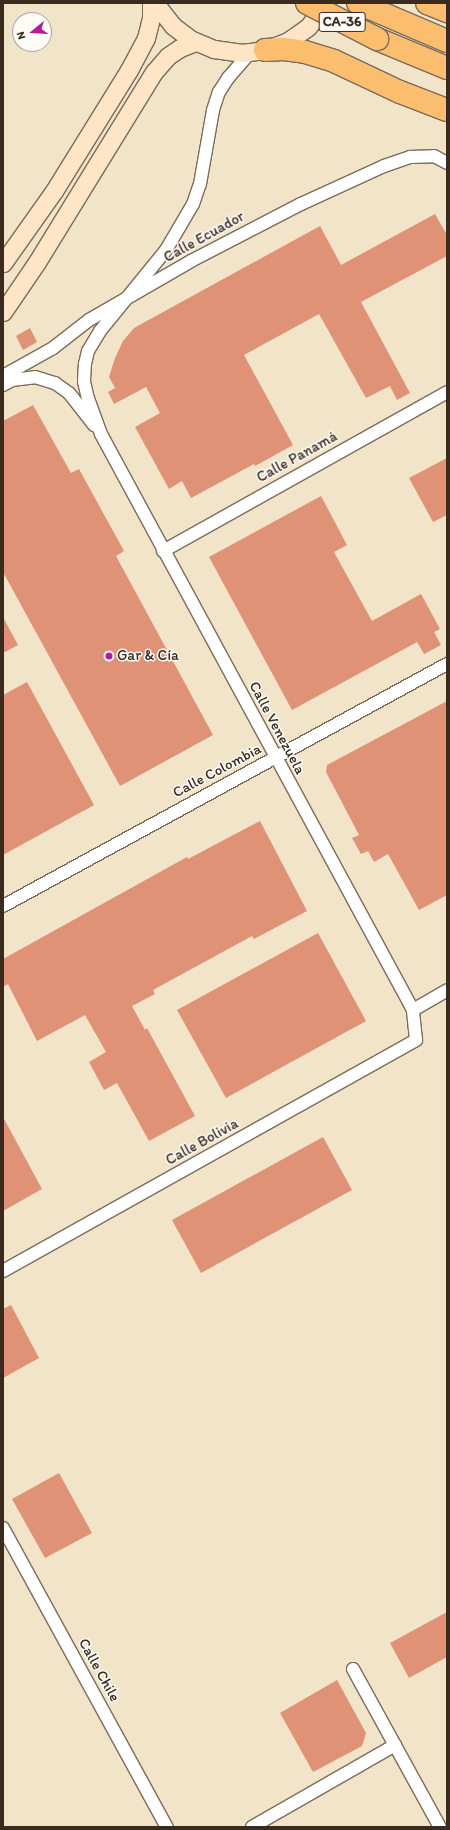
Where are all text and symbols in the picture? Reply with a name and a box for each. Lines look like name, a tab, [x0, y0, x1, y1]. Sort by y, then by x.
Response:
road number: CA-36	[318, 10, 366, 34]
north arrow	[12, 12, 52, 52]
text: N	[14, 30, 28, 41]
street label: Calle Ecuador	[161, 208, 247, 266]
street label: Calle Panamá	[254, 428, 340, 486]
place label: Gar & Cía	[117, 647, 179, 665]
marker: Gar & Cía	[104, 651, 114, 661]
street label: Calle Venezuela	[245, 679, 309, 777]
street label: Calle Colombia	[170, 740, 264, 802]
street label: Calle Bolivia	[162, 1115, 242, 1169]
street label: Calle Chile	[74, 1635, 124, 1705]

